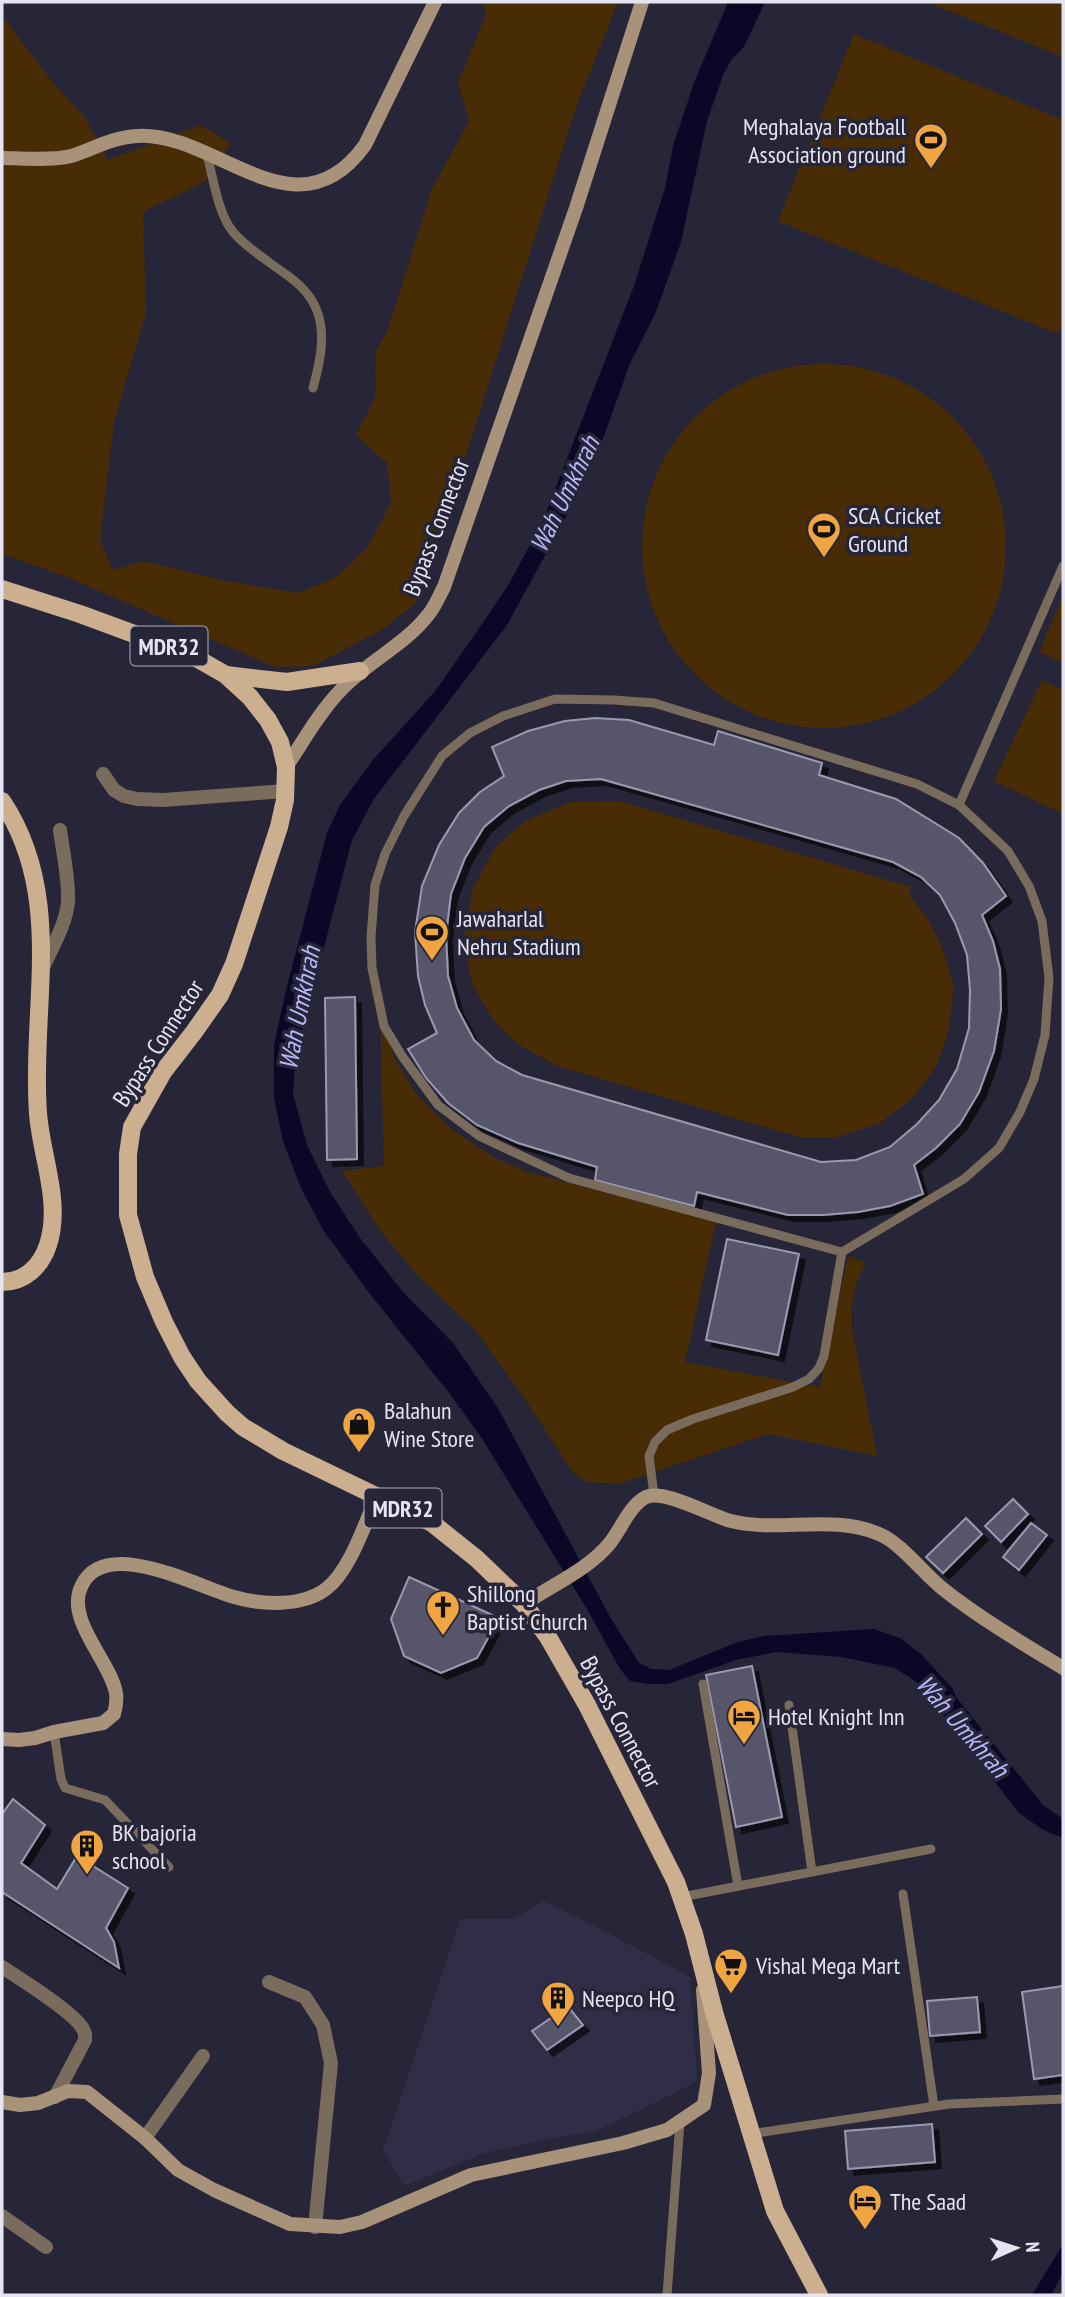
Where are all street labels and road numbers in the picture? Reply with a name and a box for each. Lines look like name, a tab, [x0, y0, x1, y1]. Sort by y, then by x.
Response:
street label: Bypass Connector	[396, 453, 477, 600]
road number: MDR32	[130, 626, 208, 666]
street label: Bypass Connector	[105, 973, 211, 1112]
road number: MDR32	[364, 1488, 442, 1527]
street label: Bypass Connector	[573, 1651, 669, 1794]

